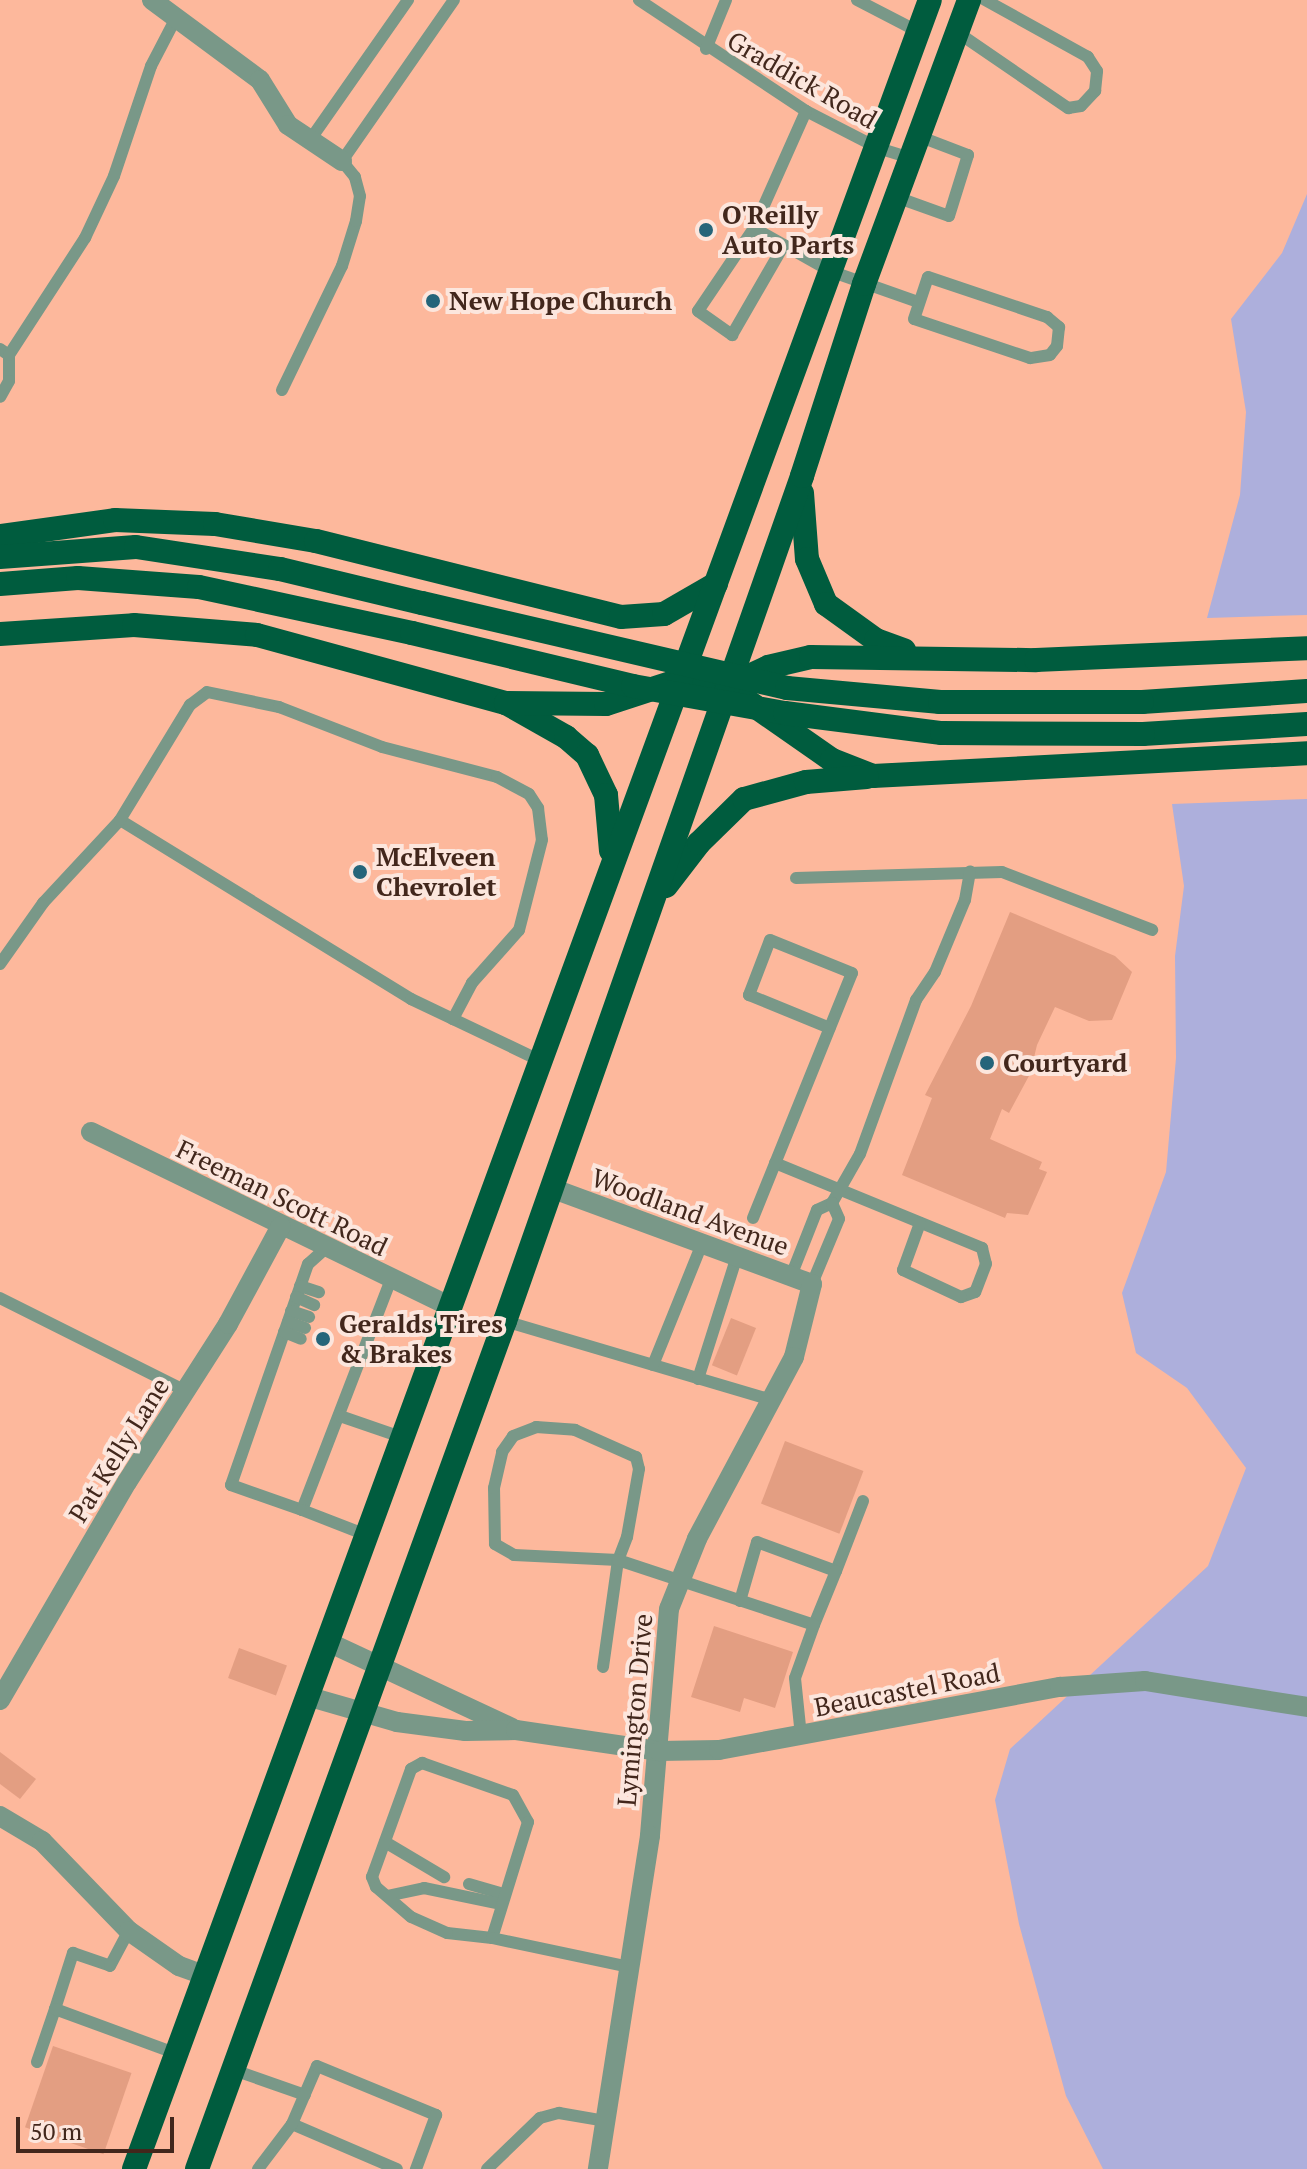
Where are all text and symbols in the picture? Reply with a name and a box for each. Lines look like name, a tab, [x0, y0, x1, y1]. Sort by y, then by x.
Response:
street label: Graddick Road	[722, 25, 882, 135]
place label: O'Reilly Auto Parts	[722, 199, 854, 260]
marker: O'Reilly Auto Parts	[697, 221, 715, 239]
place label: New Hope Church	[449, 285, 672, 317]
marker: New Hope Church	[424, 292, 442, 310]
place label: McElveen Chevrolet	[376, 841, 497, 902]
marker: McElveen Chevrolet	[351, 863, 369, 881]
place label: Courtyard	[1003, 1047, 1127, 1079]
marker: Courtyard	[978, 1054, 996, 1072]
street label: Freeman Scott Road	[171, 1133, 393, 1263]
street label: Woodland Avenue	[587, 1162, 793, 1262]
place label: Geralds Tires & Brakes	[339, 1308, 503, 1370]
marker: Geralds Tires & Brakes	[314, 1330, 332, 1348]
street label: Pat Kelly Lane	[62, 1372, 176, 1528]
street label: Lymington Drive	[611, 1612, 659, 1808]
street label: Beaucastel Road	[812, 1657, 1002, 1723]
scale bar	[20, 2101, 178, 2151]
text: 50 m	[30, 2115, 82, 2147]

